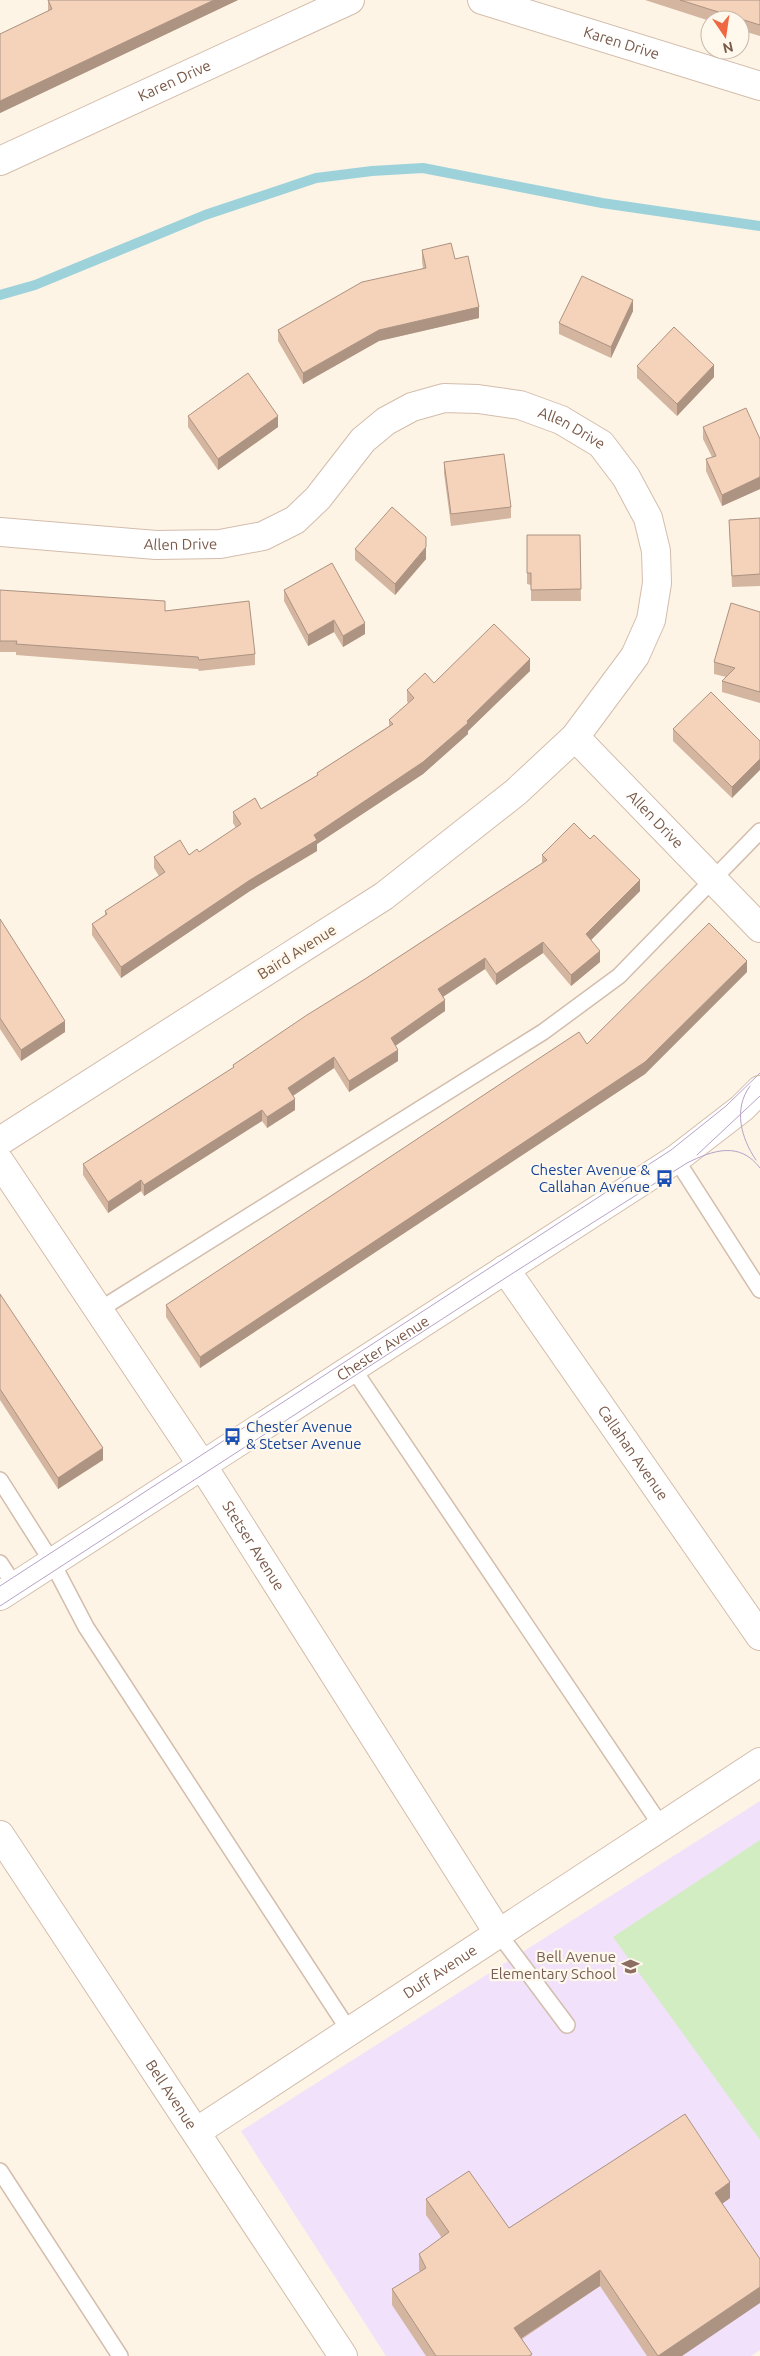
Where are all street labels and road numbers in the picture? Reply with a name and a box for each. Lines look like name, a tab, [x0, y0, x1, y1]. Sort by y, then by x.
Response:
street label: Karen Drive	[582, 23, 662, 62]
street label: Karen Drive	[135, 56, 213, 104]
street label: Allen Drive	[536, 403, 608, 452]
street label: Allen Drive	[143, 535, 217, 553]
street label: Allen Drive	[624, 787, 687, 852]
street label: Baird Avenue	[254, 921, 339, 982]
street label: Chester Avenue	[333, 1312, 432, 1384]
street label: Callahan Avenue	[594, 1402, 672, 1503]
street label: Stetser Avenue	[219, 1498, 288, 1594]
street label: Duff Avenue	[400, 1941, 480, 2002]
street label: Bell Avenue	[142, 2057, 200, 2132]

